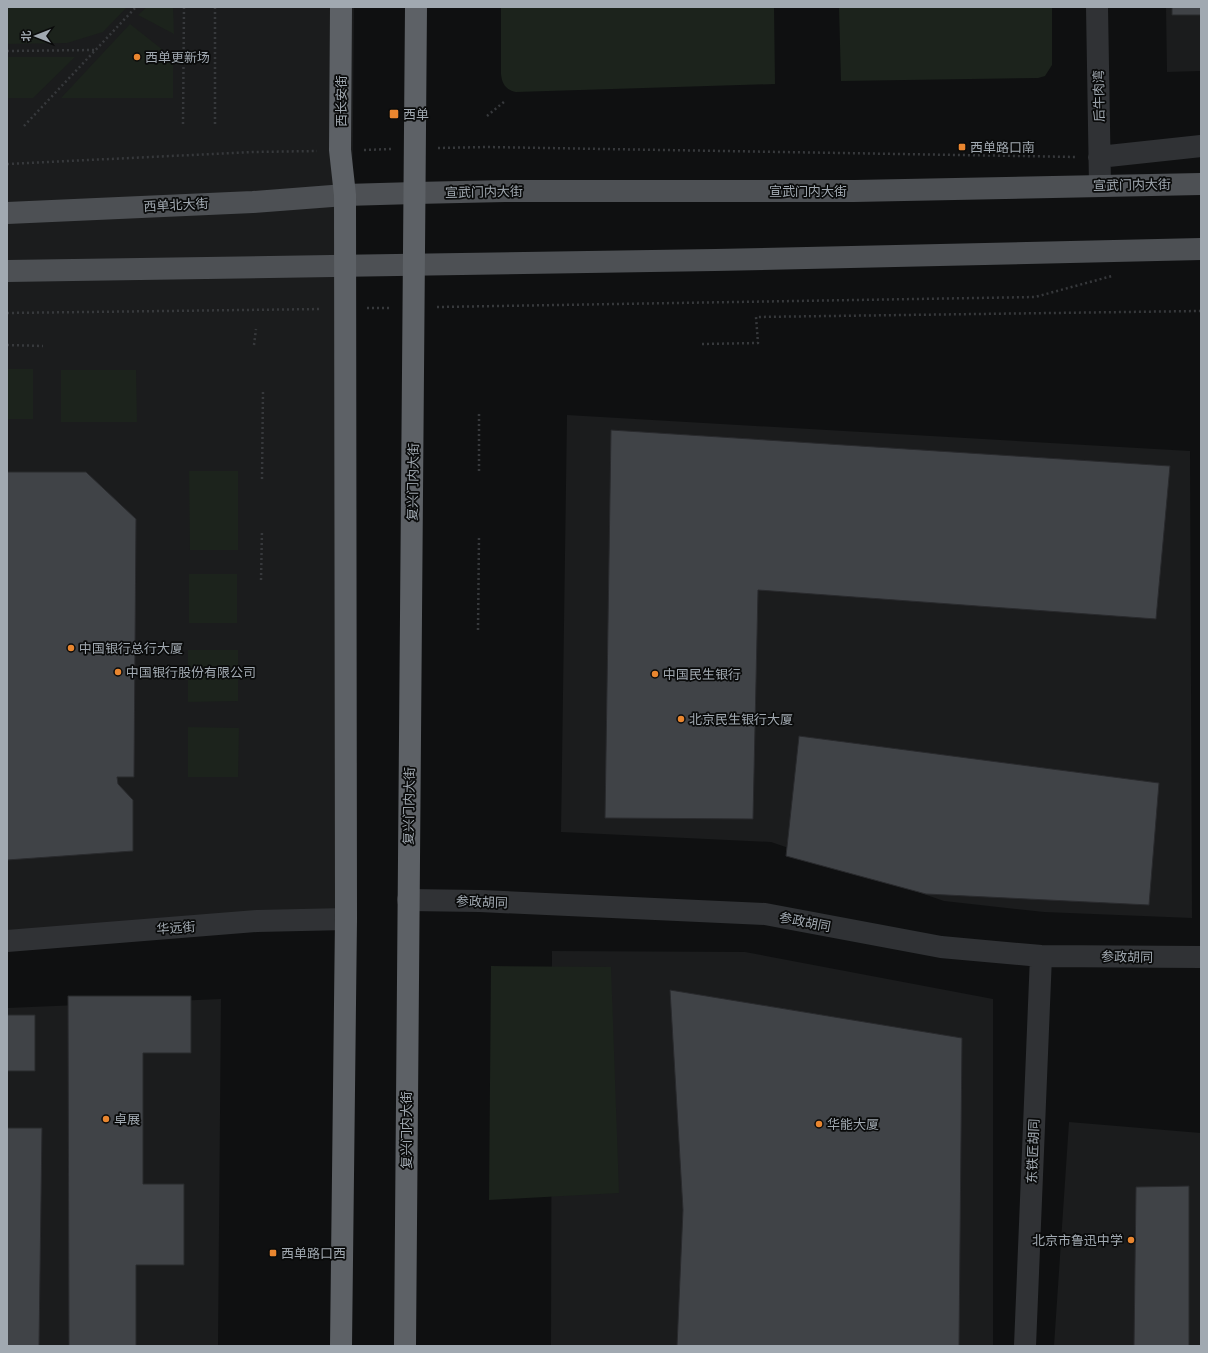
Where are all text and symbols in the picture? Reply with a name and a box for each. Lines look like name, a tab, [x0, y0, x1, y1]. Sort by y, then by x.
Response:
north arrow	[16, 16, 56, 56]
text: 北	[19, 31, 33, 42]
place label: 西单更新场	[145, 49, 210, 66]
marker: 西单更新场	[132, 52, 142, 62]
street label: 后牛肉湾	[1090, 70, 1108, 122]
street label: 西长安街	[333, 75, 350, 127]
place label: 西单	[403, 106, 429, 123]
marker: 西单	[388, 108, 400, 120]
place label: 西单路口南	[970, 139, 1035, 156]
marker: 西单路口南	[957, 142, 967, 152]
street label: 宣武门内大街	[1093, 176, 1171, 194]
street label: 宣武门内大街	[445, 183, 523, 201]
street label: 宣武门内大街	[769, 183, 847, 200]
street label: 西单北大街	[143, 195, 209, 215]
street label: 复兴门内大街	[404, 443, 422, 521]
place label: 中国银行总行大厦	[79, 640, 183, 657]
marker: 中国银行总行大厦	[66, 643, 76, 653]
place label: 中国银行股份有限公司	[126, 664, 256, 681]
place label: 中国民生银行	[663, 666, 741, 683]
marker: 中国银行股份有限公司	[113, 667, 123, 677]
marker: 中国民生银行	[650, 669, 660, 679]
place label: 北京民生银行大厦	[689, 711, 793, 728]
marker: 北京民生银行大厦	[676, 714, 686, 724]
street label: 复兴门内大街	[400, 767, 418, 845]
street label: 参政胡同	[456, 893, 508, 911]
street label: 参政胡同	[778, 909, 832, 935]
street label: 华远街	[156, 918, 196, 938]
street label: 参政胡同	[1101, 948, 1153, 966]
street label: 复兴门内大街	[398, 1091, 415, 1169]
place label: 卓展	[114, 1111, 140, 1128]
marker: 卓展	[101, 1114, 111, 1124]
place label: 华能大厦	[827, 1116, 879, 1133]
street label: 东铁匠胡同	[1023, 1118, 1043, 1184]
marker: 华能大厦	[814, 1119, 824, 1129]
place label: 北京市鲁迅中学	[1032, 1232, 1123, 1249]
marker: 北京市鲁迅中学	[1126, 1235, 1136, 1245]
place label: 西单路口西	[281, 1245, 346, 1262]
marker: 西单路口西	[268, 1248, 278, 1258]

